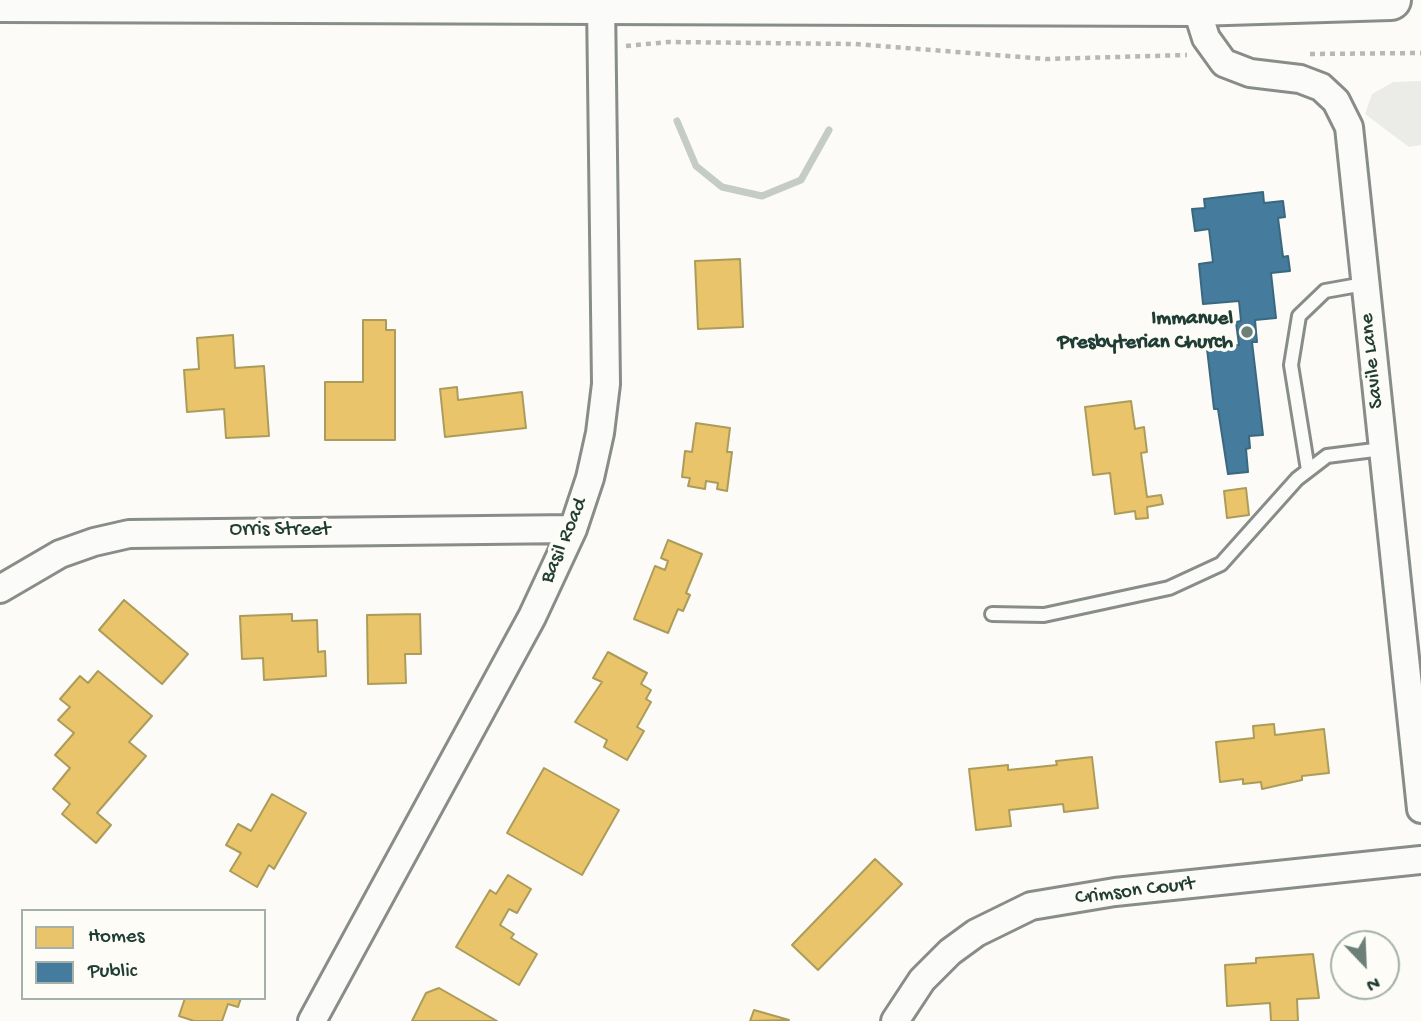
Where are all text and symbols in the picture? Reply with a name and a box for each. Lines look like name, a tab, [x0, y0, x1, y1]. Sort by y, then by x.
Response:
place label: Immanuel Presbyterian Church	[1058, 307, 1233, 357]
street label: Savile Lane	[1355, 312, 1391, 410]
marker: Immanuel Presbyterian Church	[1239, 324, 1255, 340]
street label: Basil Road	[536, 495, 594, 587]
street label: Orris Street	[230, 518, 330, 544]
street label: Crimson Court	[1074, 872, 1196, 912]
legend	[21, 909, 266, 1000]
text: Homes	[88, 925, 144, 950]
north arrow	[1330, 930, 1400, 1000]
text: Public	[88, 960, 137, 985]
text: N	[1362, 970, 1383, 996]

